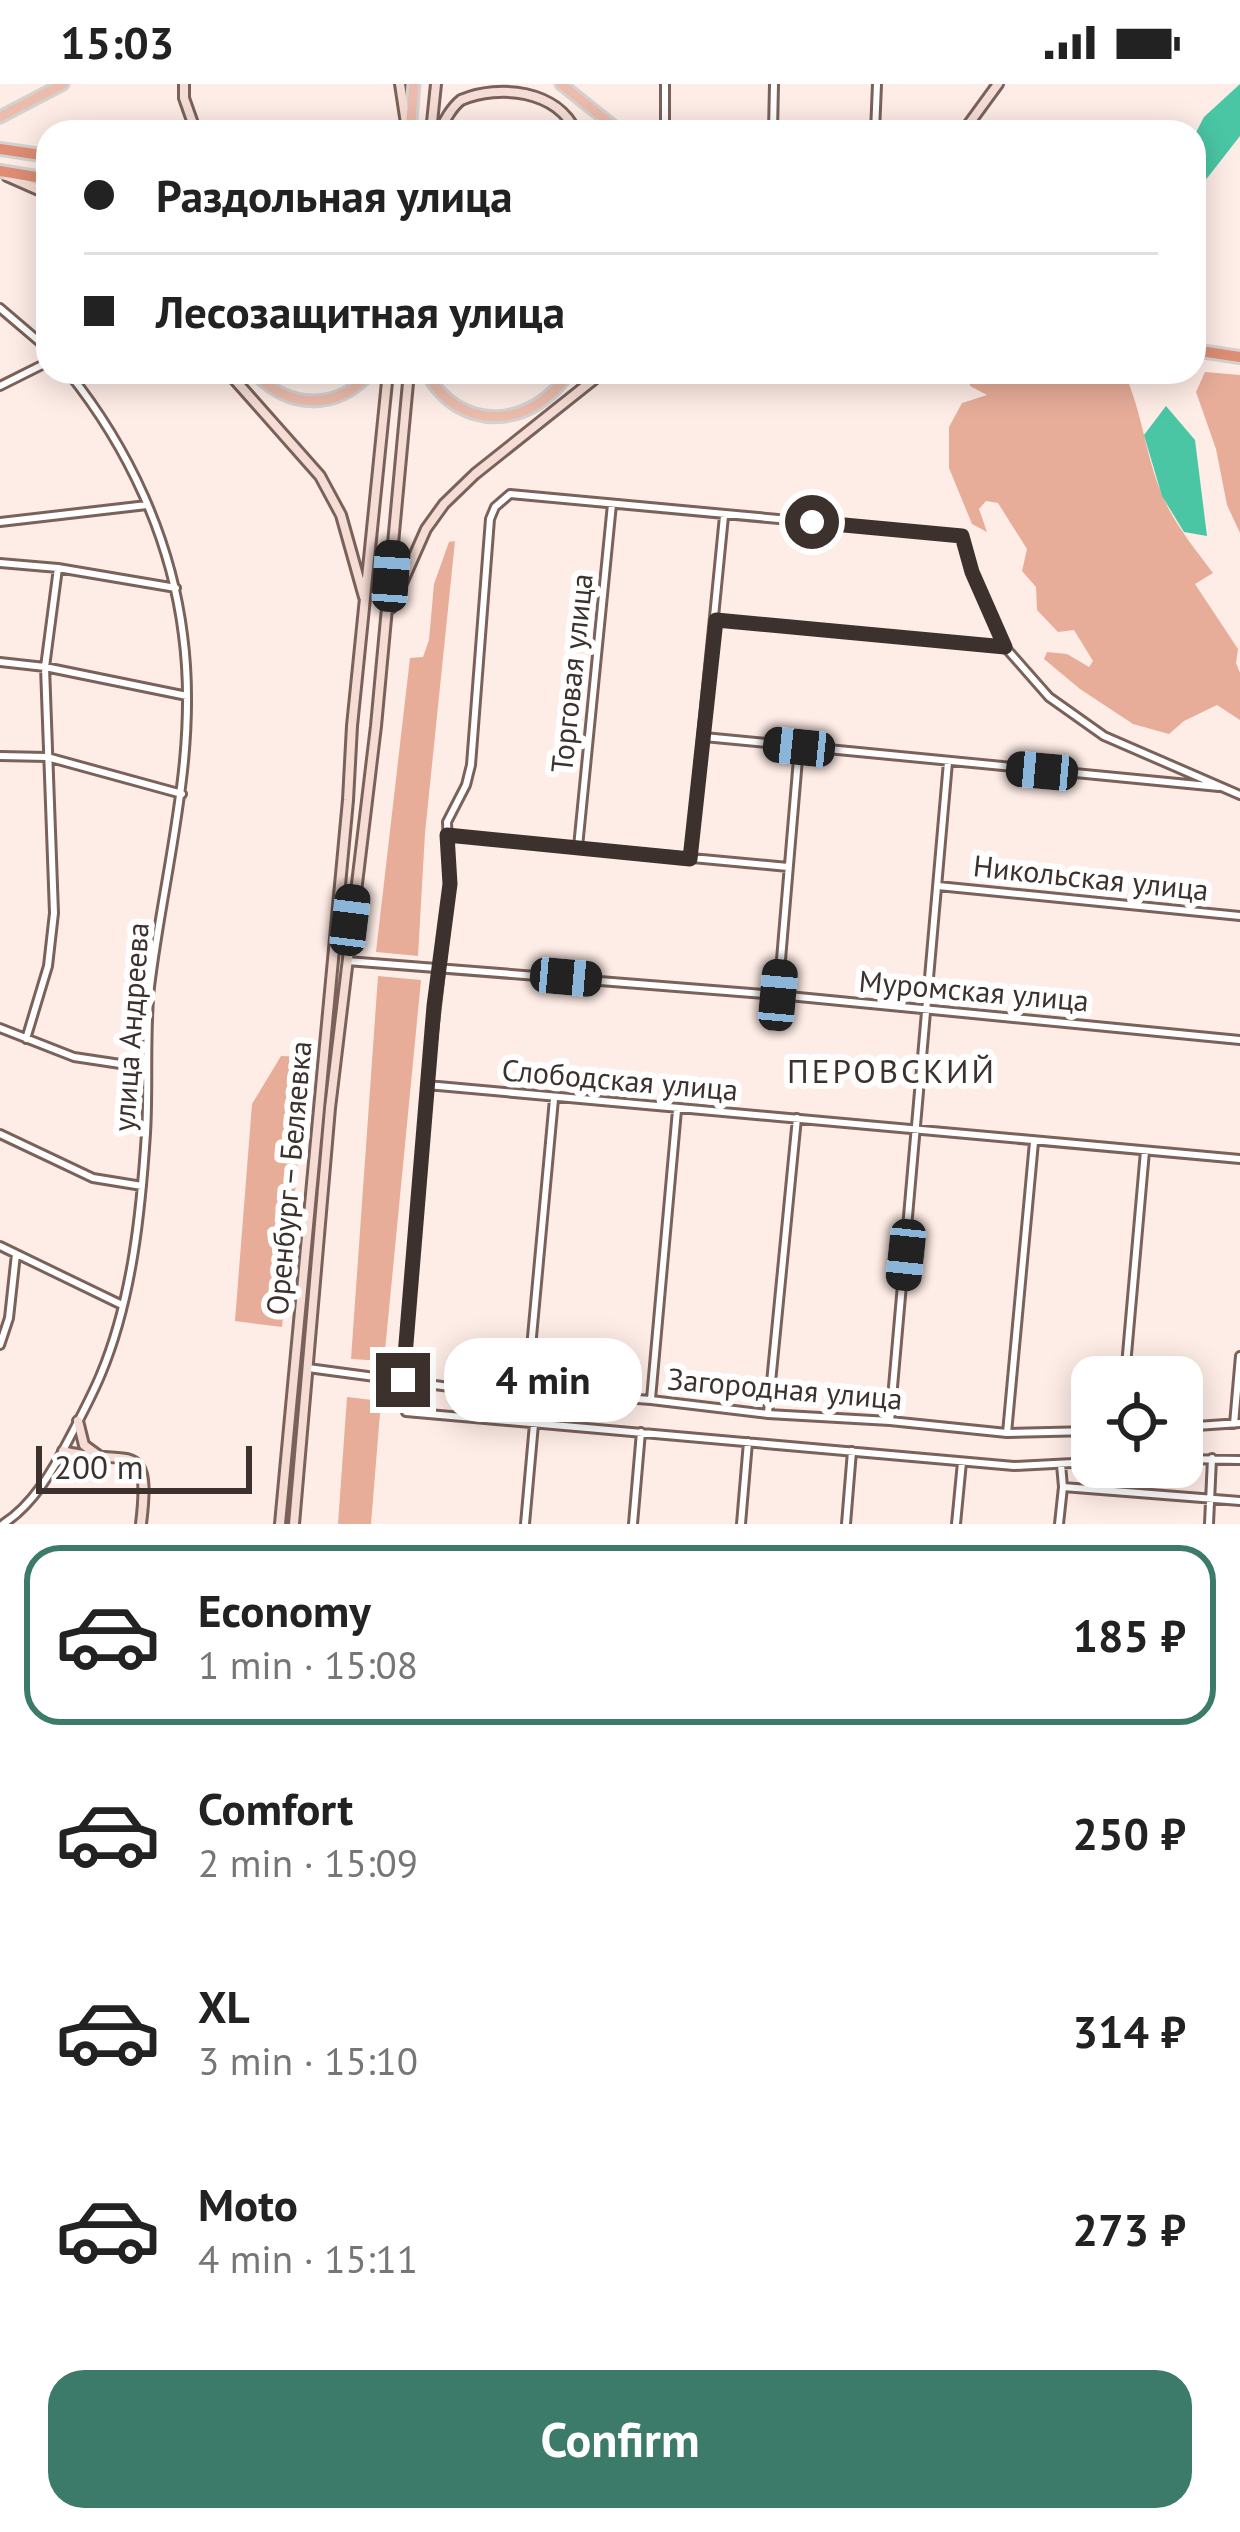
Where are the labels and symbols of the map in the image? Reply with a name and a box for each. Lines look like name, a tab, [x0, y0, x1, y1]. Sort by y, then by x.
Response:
route start	[785, 495, 839, 549]
car	[371, 539, 411, 613]
street label: Торговая улица	[541, 571, 601, 775]
car	[761, 725, 837, 769]
car	[1005, 750, 1079, 792]
street label: Никольская улица	[971, 845, 1211, 909]
car	[328, 882, 372, 958]
street label: улица Андреева	[103, 921, 157, 1133]
car	[529, 956, 603, 998]
car	[757, 958, 799, 1032]
street label: Муромская улица	[857, 961, 1091, 1019]
street label: Оренбург – Беляевка	[257, 1039, 319, 1317]
street label: Слободская улица	[500, 1049, 740, 1109]
district label: ПЕРОВСКИЙ	[787, 1049, 997, 1092]
car	[884, 1217, 928, 1293]
callout: 4 min	[445, 1338, 643, 1422]
route end	[376, 1353, 430, 1407]
street label: Загородная улица	[666, 1358, 904, 1418]
scale bar	[36, 1440, 252, 1493]

